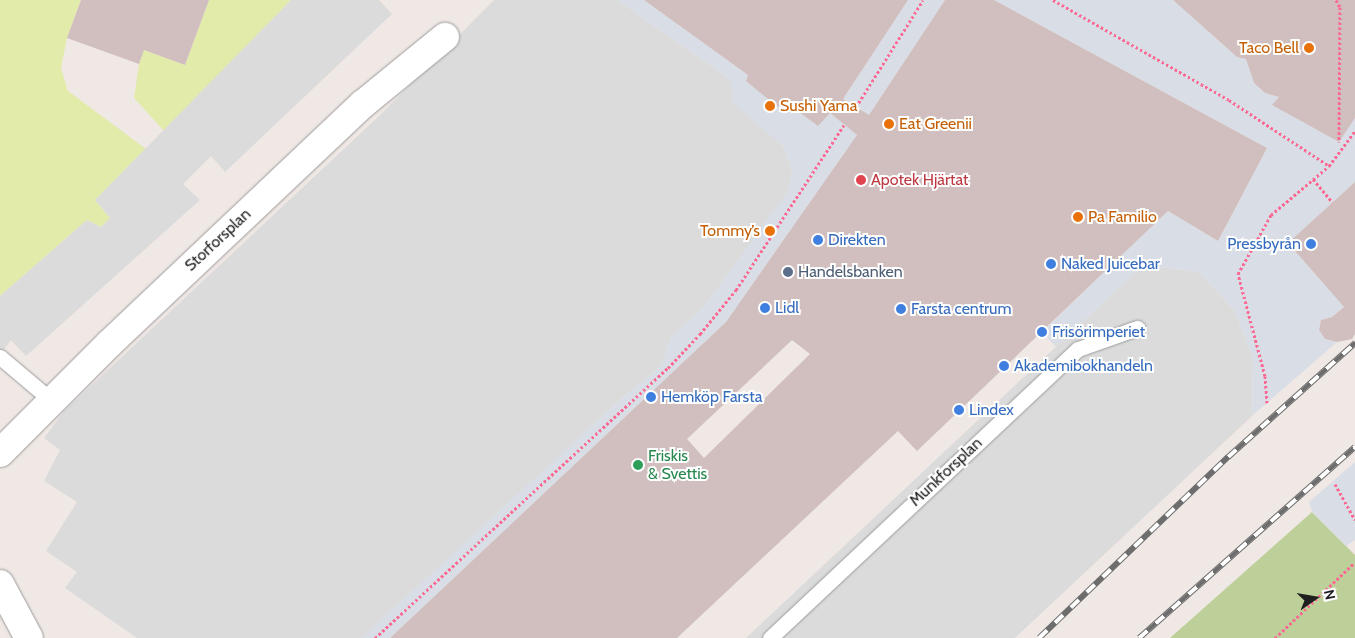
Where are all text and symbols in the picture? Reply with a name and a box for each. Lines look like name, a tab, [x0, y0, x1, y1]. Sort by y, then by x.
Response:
place label: Taco Bell	[1239, 38, 1299, 58]
marker: Taco Bell	[1303, 42, 1315, 54]
place label: Sushi Yama	[780, 96, 857, 116]
marker: Sushi Yama	[764, 100, 776, 112]
place label: Eat Greenii	[899, 114, 972, 134]
marker: Eat Greenii	[883, 118, 895, 130]
place label: Apotek Hjärtat	[871, 170, 968, 190]
marker: Apotek Hjärtat	[855, 174, 867, 186]
street label: Storforsplan	[181, 205, 255, 275]
place label: Pa Familio	[1088, 207, 1157, 227]
marker: Pa Familio	[1072, 211, 1084, 223]
place label: Tommy’s	[700, 221, 760, 241]
marker: Tommy’s	[764, 225, 776, 237]
place label: Direkten	[828, 230, 886, 250]
marker: Direkten	[812, 234, 824, 246]
place label: Pressbyrån	[1227, 234, 1301, 254]
marker: Pressbyrån	[1305, 238, 1317, 250]
place label: Naked Juicebar	[1061, 254, 1160, 274]
marker: Naked Juicebar	[1045, 258, 1057, 270]
place label: Handelsbanken	[798, 262, 903, 282]
marker: Handelsbanken	[782, 266, 794, 278]
place label: Lidl	[775, 298, 799, 318]
place label: Farsta centrum	[911, 299, 1012, 319]
marker: Lidl	[759, 302, 771, 314]
marker: Farsta centrum	[895, 303, 907, 315]
place label: Frisörimperiet	[1052, 322, 1145, 342]
marker: Frisörimperiet	[1036, 326, 1048, 338]
place label: Akademibokhandeln	[1014, 356, 1153, 376]
marker: Akademibokhandeln	[998, 360, 1010, 372]
place label: Hemköp Farsta	[661, 387, 762, 407]
marker: Hemköp Farsta	[645, 391, 657, 403]
place label: Lindex	[969, 400, 1014, 420]
marker: Lindex	[953, 404, 965, 416]
street label: Munkforsplan	[906, 434, 986, 510]
place label: Friskis & Svettis	[648, 446, 707, 484]
marker: Friskis & Svettis	[632, 459, 644, 471]
north arrow	[1290, 573, 1340, 623]
text: N	[1320, 588, 1339, 601]

